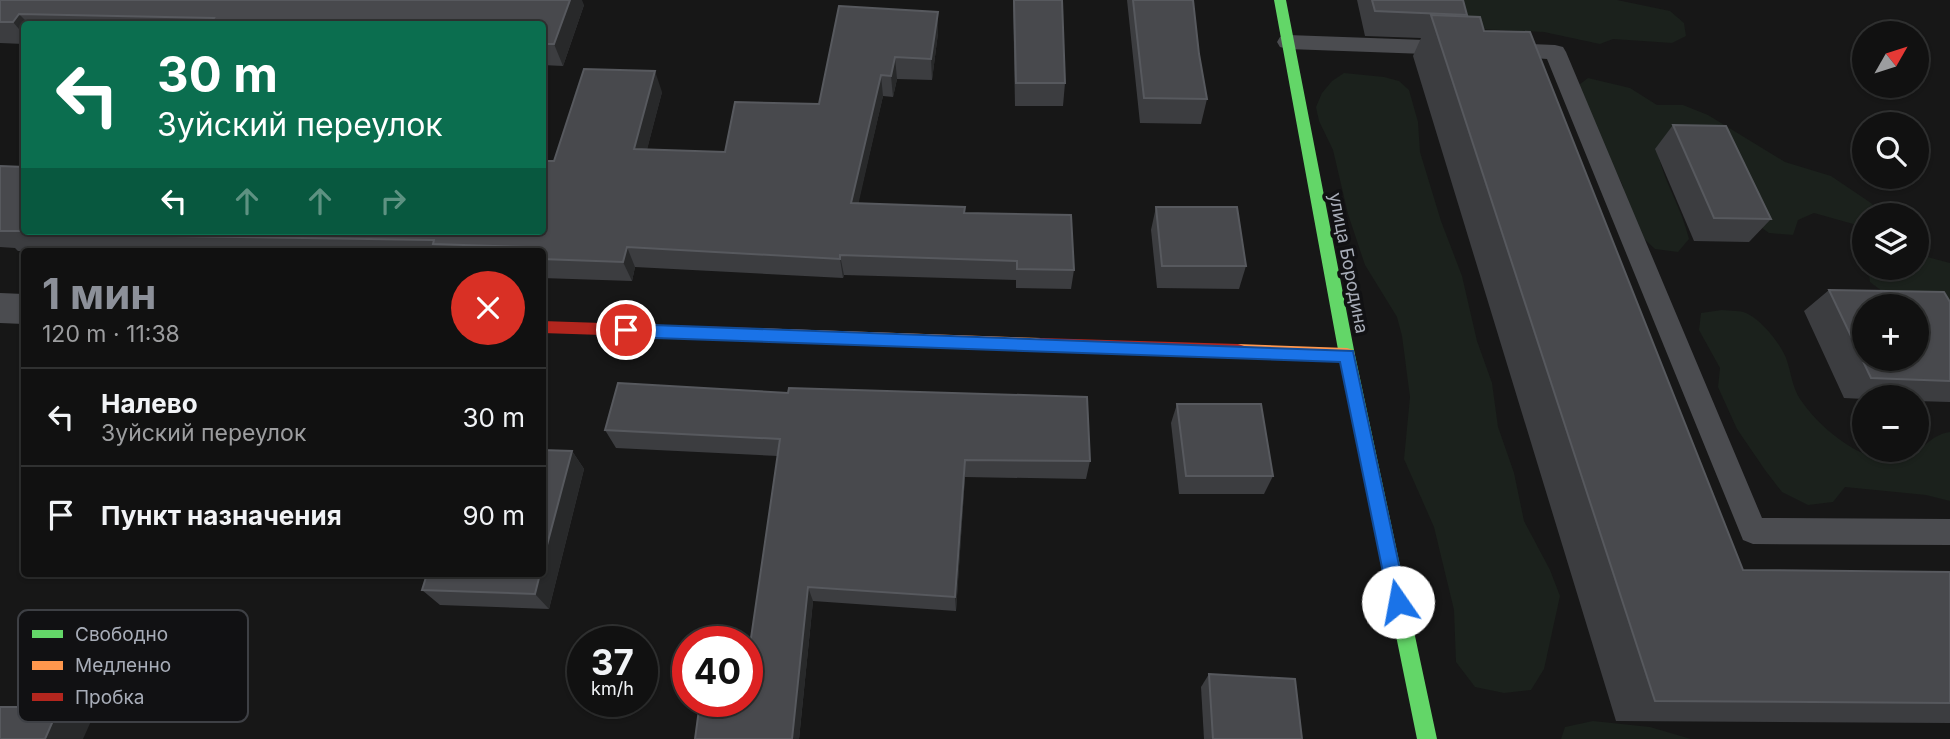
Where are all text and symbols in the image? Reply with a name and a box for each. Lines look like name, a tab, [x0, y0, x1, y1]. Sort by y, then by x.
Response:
north arrow	[1852, 21, 1928, 98]
map controls	[1852, 21, 1929, 462]
text: 30 m	[157, 45, 278, 104]
icon: left	[42, 49, 133, 140]
text: Зуйский переулок	[157, 105, 443, 144]
button: search	[1852, 112, 1929, 189]
icon: left	[155, 182, 193, 220]
icon: ahead	[228, 182, 266, 220]
icon: ahead	[301, 182, 339, 220]
icon: right	[374, 182, 412, 220]
street label: улица Бородина	[1325, 191, 1373, 335]
button: layers	[1852, 203, 1929, 280]
text: 1 мин	[42, 268, 156, 319]
button: close	[451, 271, 525, 345]
button: +	[1852, 294, 1929, 371]
pin	[596, 300, 656, 360]
icon: arrive	[607, 311, 645, 349]
text: 120 m · 11:38	[42, 320, 180, 348]
button: −	[1852, 385, 1929, 462]
text: Налево	[101, 388, 198, 419]
icon: left	[42, 398, 80, 436]
text: 30 m	[462, 402, 525, 433]
text: Зуйский переулок	[101, 419, 306, 447]
icon: arrive	[42, 496, 80, 534]
text: Пункт назначения	[101, 500, 342, 531]
text: 90 m	[462, 500, 525, 531]
position arrow	[1361, 565, 1435, 639]
legend	[18, 610, 248, 722]
text: Свободно	[75, 623, 168, 646]
speed limit sign: 40	[672, 626, 763, 717]
text: 37	[591, 641, 634, 683]
text: Медленно	[75, 654, 171, 677]
text: km/h	[591, 678, 634, 699]
text: Пробка	[75, 686, 144, 709]

